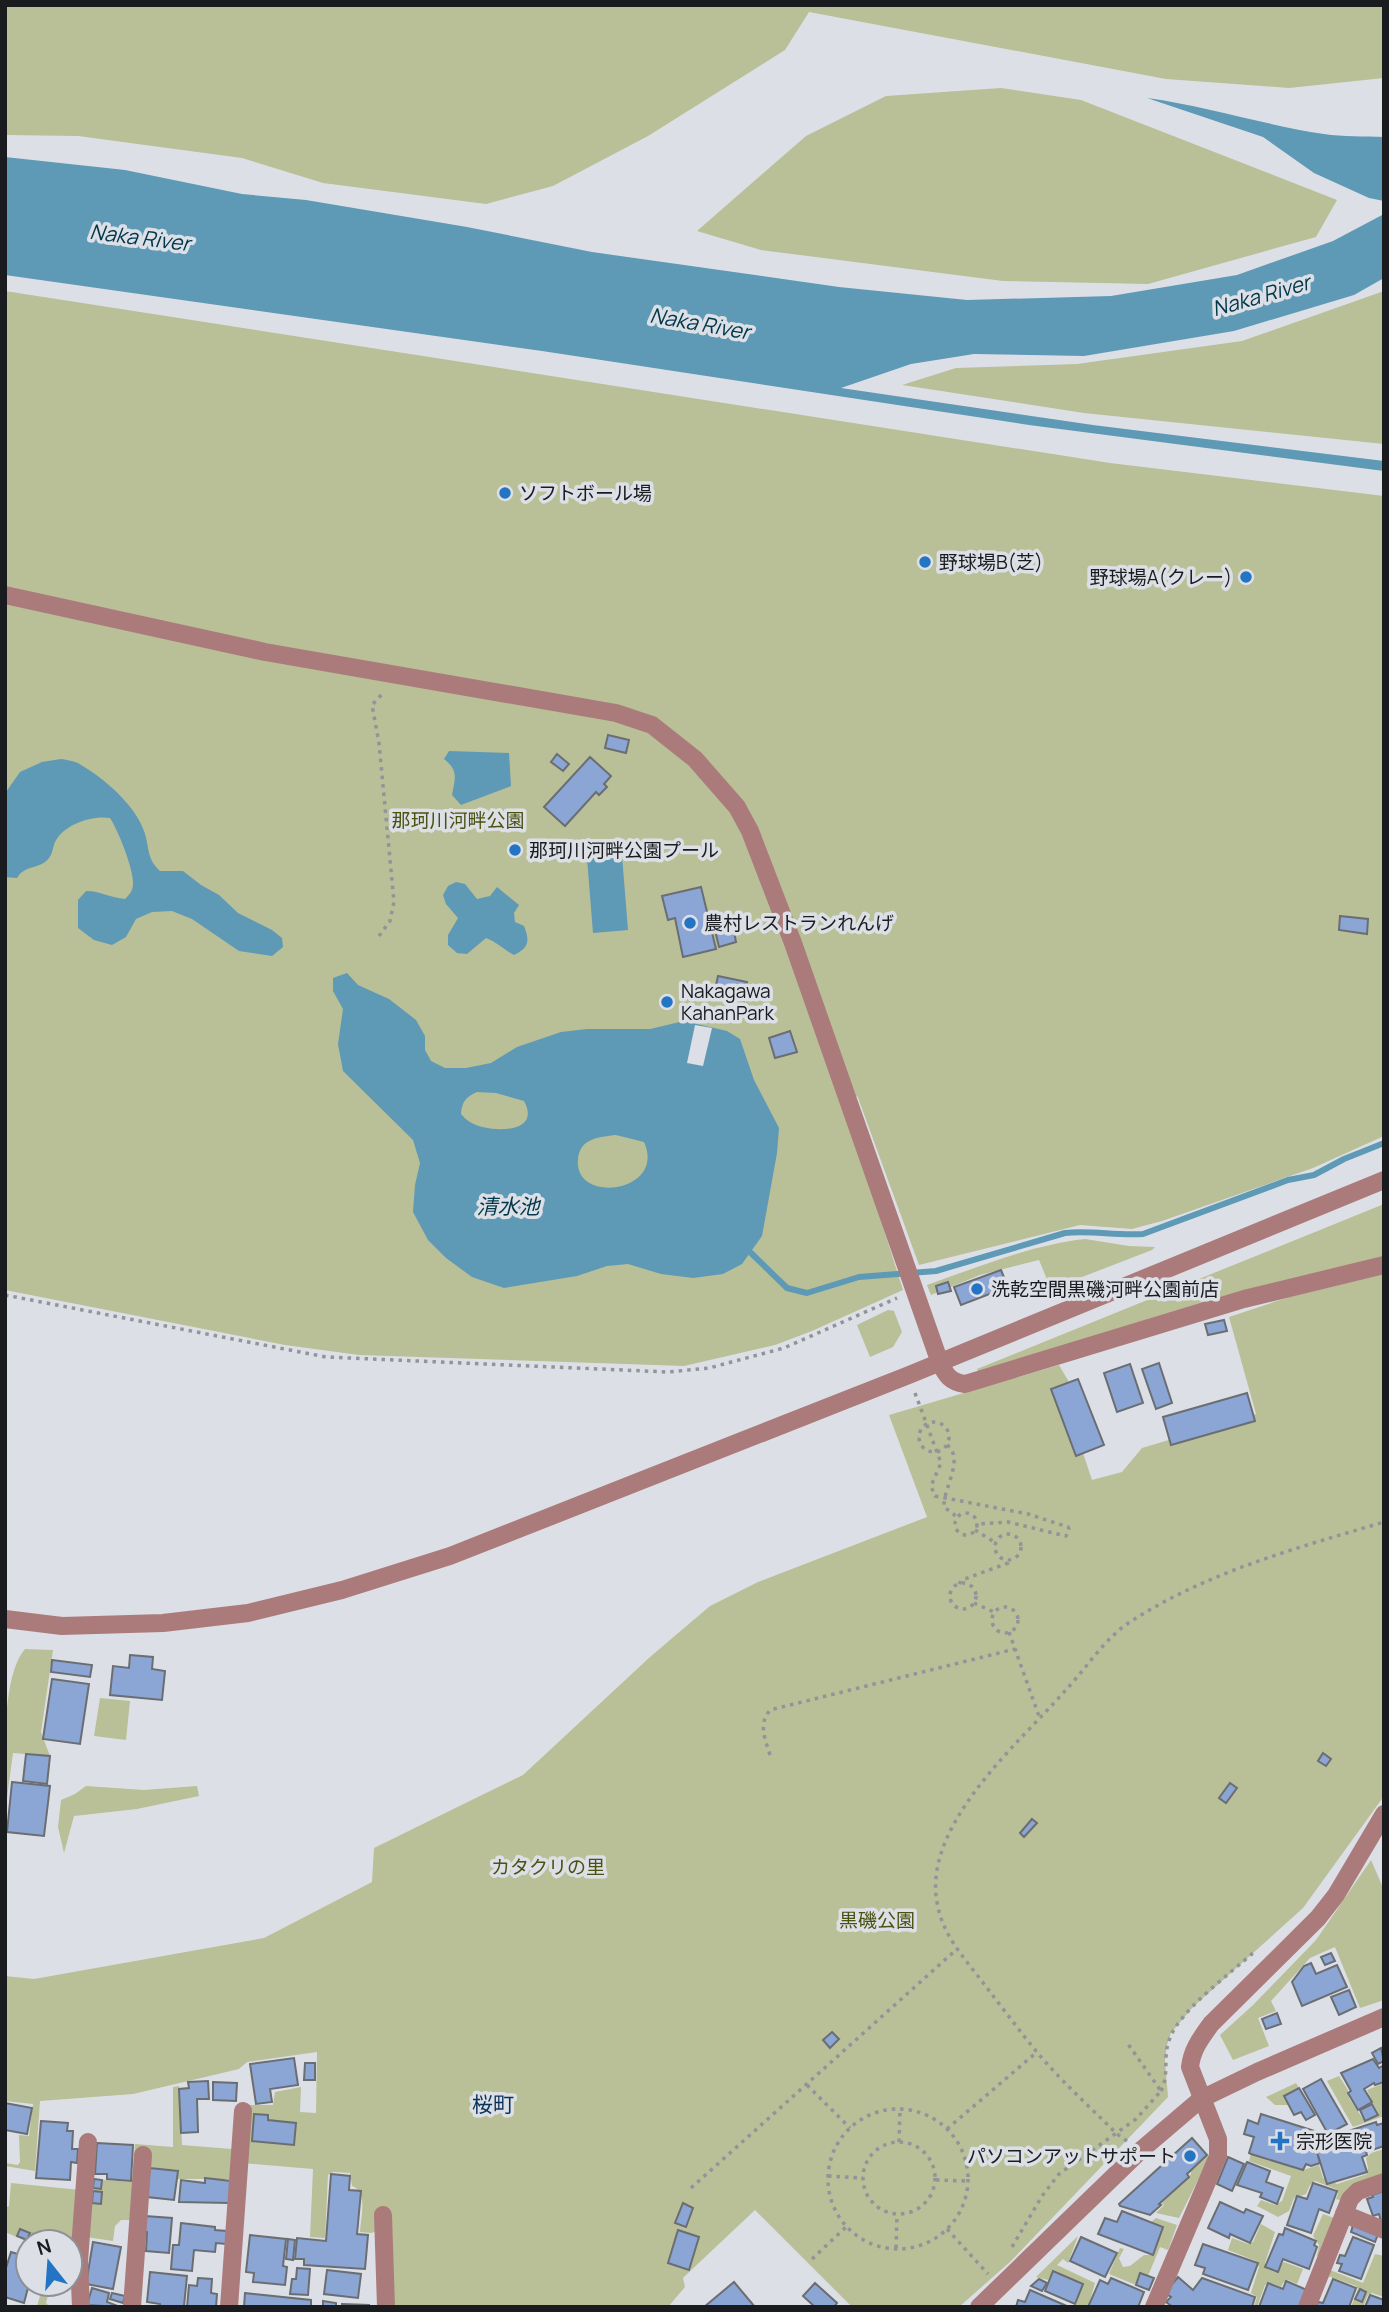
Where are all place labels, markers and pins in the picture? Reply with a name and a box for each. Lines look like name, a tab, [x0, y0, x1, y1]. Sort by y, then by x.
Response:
place label: ソフトボール場	[519, 480, 652, 506]
marker: ソフトボール場	[497, 485, 513, 501]
place label: 野球場B(芝)	[939, 549, 1043, 575]
marker: 野球場B(芝)	[917, 554, 933, 570]
place label: 野球場A(クレー)	[1090, 564, 1232, 590]
marker: 野球場A(クレー)	[1238, 569, 1254, 585]
place label: 那珂川河畔公園プール	[529, 837, 719, 863]
marker: 那珂川河畔公園プール	[507, 842, 523, 858]
place label: 農村レストランれんげ	[704, 910, 894, 936]
marker: 農村レストランれんげ	[682, 915, 698, 931]
place label: Nakagawa KahanPark	[681, 978, 774, 1026]
marker: Nakagawa KahanPark	[659, 994, 675, 1010]
place label: 洗乾空間黒磯河畔公園前店	[991, 1276, 1219, 1302]
marker: 洗乾空間黒磯河畔公園前店	[969, 1281, 985, 1297]
place label: 宗形医院	[1296, 2128, 1372, 2154]
marker: 宗形医院	[1270, 2131, 1290, 2151]
place label: パソコンアットサポート	[967, 2143, 1176, 2169]
marker: パソコンアットサポート	[1182, 2148, 1198, 2164]

